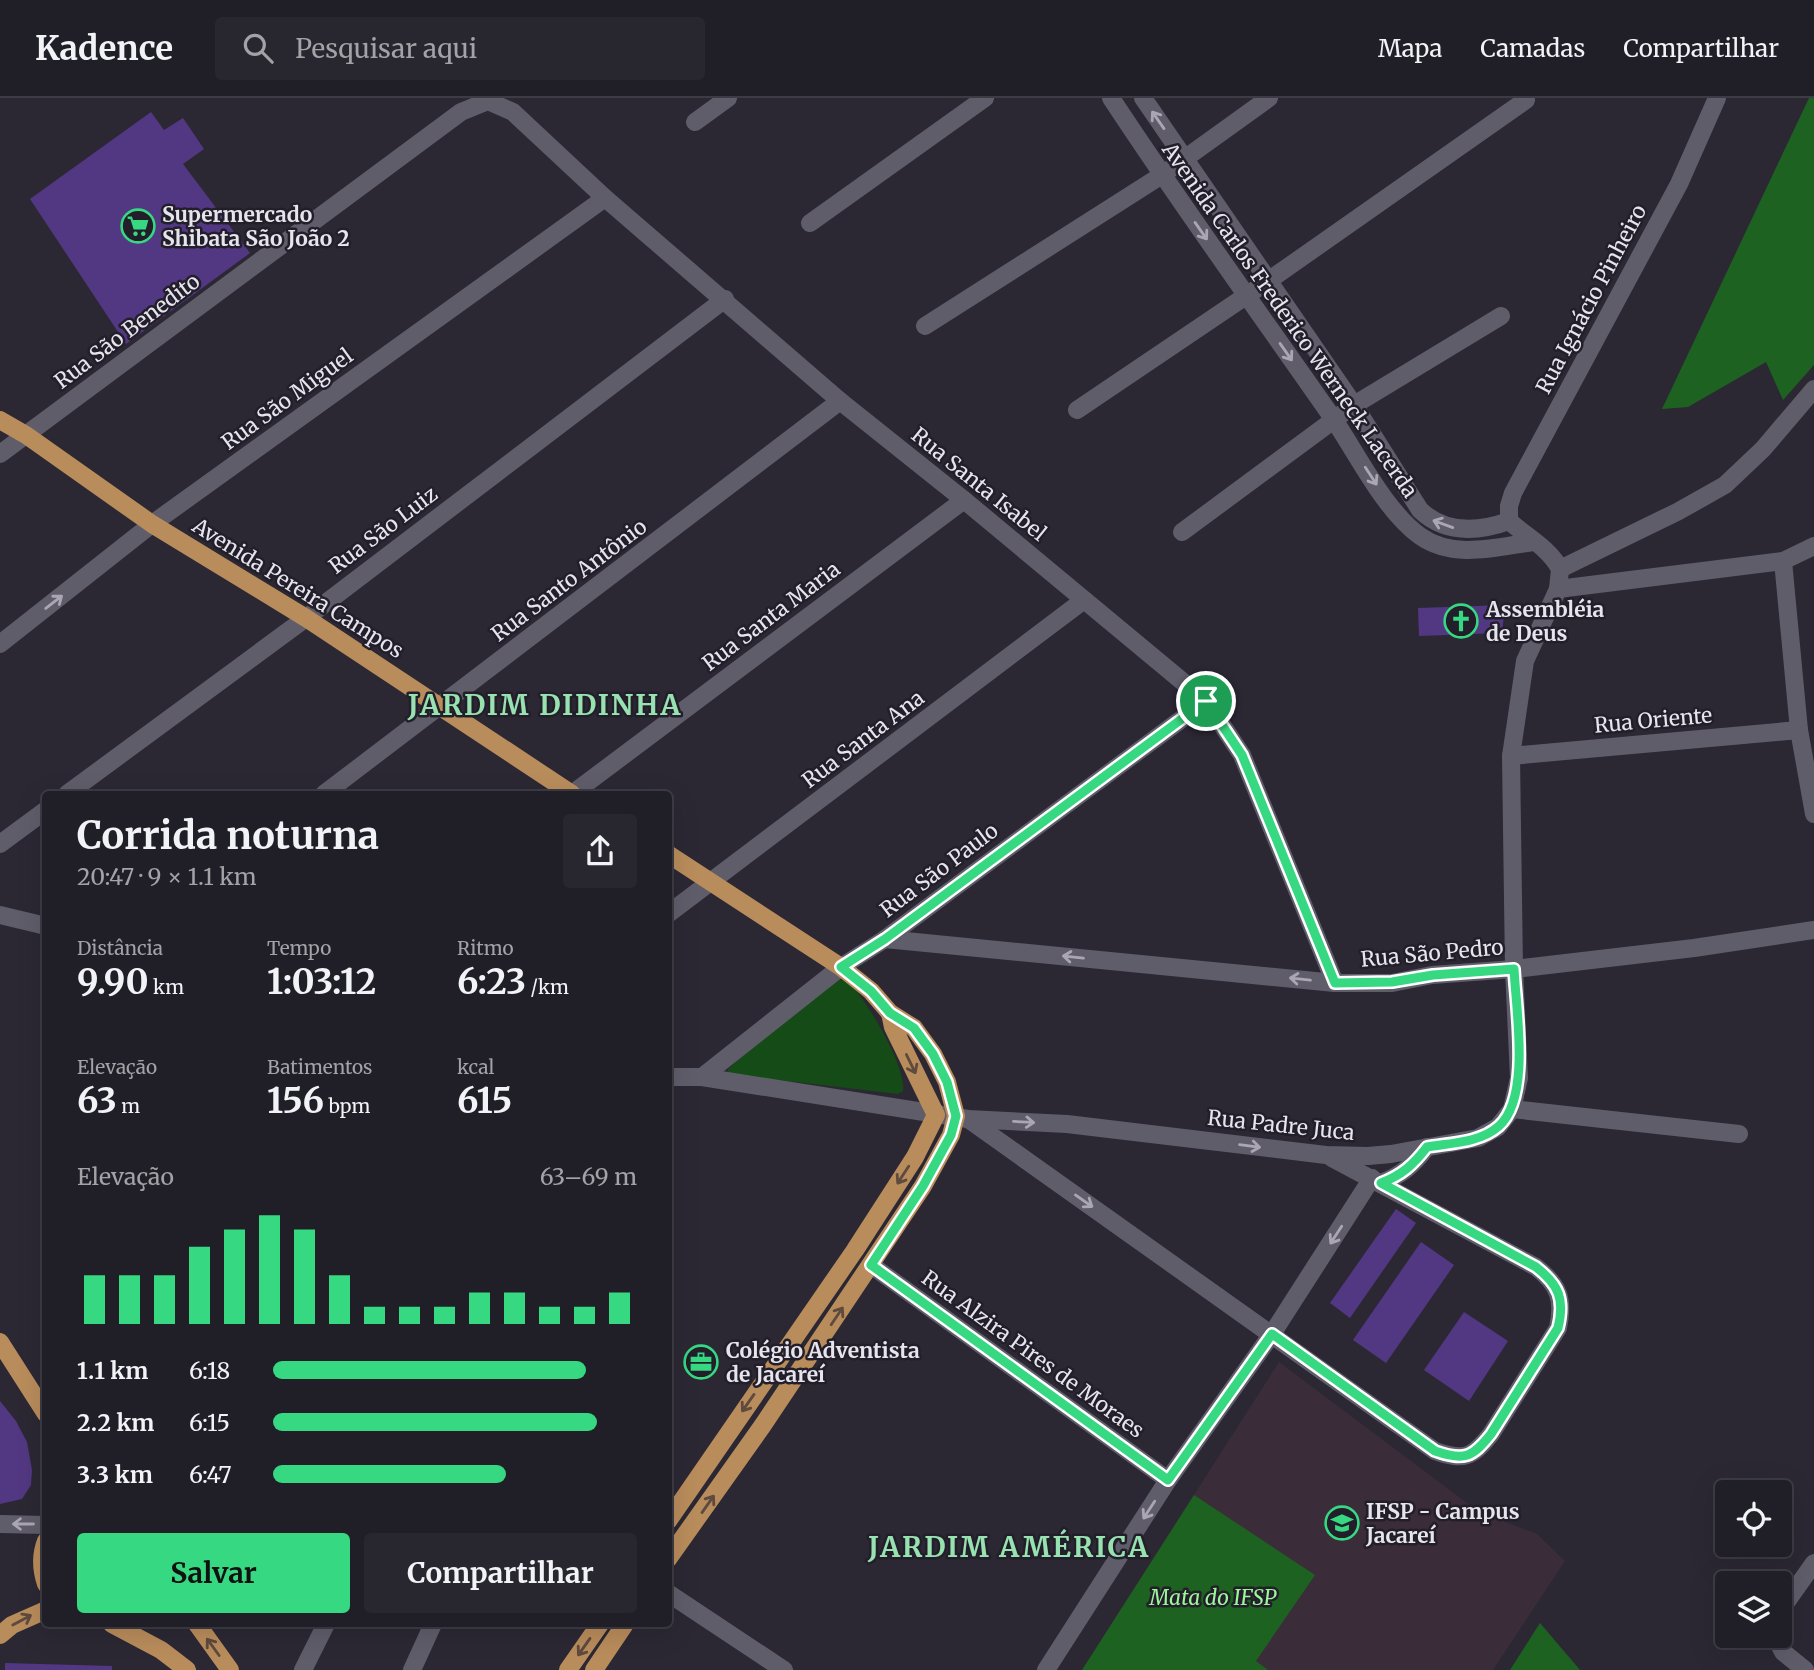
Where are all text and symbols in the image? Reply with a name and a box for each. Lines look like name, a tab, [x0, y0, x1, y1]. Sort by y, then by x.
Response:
search box	[215, 17, 705, 80]
text: Kadence	[35, 28, 173, 69]
icon: search	[239, 29, 277, 67]
text: Pesquisar aqui	[295, 32, 477, 65]
text: Mapa	[1378, 33, 1442, 64]
text: Camadas	[1480, 33, 1585, 64]
text: Compartilhar	[1623, 33, 1779, 64]
one-way arrow	[1151, 111, 1165, 130]
street label: Avenida Carlos Frederico Werneck Lacerda	[1156, 136, 1424, 503]
street label: Rua Ignácio Pinheiro	[1530, 200, 1652, 398]
place label: Supermercado Shibata São João 2	[162, 201, 350, 252]
supermarket icon: Supermercado Shibata São João 2	[119, 207, 157, 245]
one-way arrow	[1194, 221, 1208, 240]
street label: Rua São Benedito	[49, 268, 205, 394]
street label: Rua São Miguel	[216, 342, 358, 456]
one-way arrow	[1279, 342, 1293, 361]
street label: Rua Santa Isabel	[906, 421, 1052, 547]
one-way arrow	[1364, 466, 1378, 485]
street label: Rua São Luiz	[323, 480, 443, 580]
street label: Avenida Pereira Campos	[187, 511, 408, 664]
street label: Rua Santo Antônio	[486, 513, 652, 647]
one-way arrow	[1432, 516, 1454, 529]
street label: Rua Santa Maria	[697, 555, 845, 677]
one-way arrow	[44, 594, 62, 609]
place label: Assembléia de Deus	[1485, 596, 1605, 647]
church icon: Assembléia de Deus	[1442, 602, 1480, 640]
pin	[1176, 671, 1236, 731]
icon: arrive	[1187, 682, 1225, 720]
street label: Rua Santa Ana	[797, 684, 929, 794]
district label: JARDIM DIDINHA	[407, 687, 682, 723]
street label: Rua Oriente	[1593, 701, 1713, 739]
text: Corrida noturna	[77, 812, 379, 859]
button: share	[563, 814, 637, 888]
street label: Rua São Paulo	[875, 817, 1003, 923]
text: 20:47 · 9 × 1.1 km	[77, 862, 257, 891]
street label: Rua São Pedro	[1359, 933, 1505, 973]
text: Distância	[77, 936, 163, 960]
text: Tempo	[267, 936, 331, 960]
text: Ritmo	[457, 936, 514, 960]
one-way arrow	[1062, 950, 1085, 963]
text: 9.90	[77, 960, 149, 1004]
text: 1:03:12	[267, 960, 376, 1004]
text: 6:23	[457, 960, 526, 1004]
one-way arrow	[1289, 973, 1311, 986]
text: km	[149, 975, 184, 999]
text: /km	[526, 975, 569, 999]
one-way arrow	[905, 1053, 919, 1074]
text: Elevação	[77, 1055, 157, 1079]
text: Batimentos	[267, 1055, 372, 1079]
text: kcal	[457, 1055, 494, 1079]
text: 63	[77, 1079, 117, 1123]
text: 156	[267, 1079, 324, 1123]
text: 615	[457, 1079, 512, 1123]
text: m	[117, 1094, 140, 1118]
text: bpm	[324, 1094, 370, 1118]
street label: Rua Padre Juca	[1206, 1104, 1356, 1146]
one-way arrow	[1012, 1116, 1035, 1129]
one-way arrow	[1239, 1140, 1261, 1153]
text: Elevação	[77, 1162, 174, 1191]
text: 63–69 m	[540, 1162, 637, 1191]
one-way arrow	[896, 1164, 910, 1184]
one-way arrow	[1074, 1194, 1093, 1208]
one-way arrow	[1328, 1225, 1343, 1244]
street label: Rua Alzira Pires de Moraes	[917, 1264, 1149, 1444]
one-way arrow	[829, 1307, 844, 1326]
place label: Colégio Adventista de Jacareí	[726, 1337, 920, 1388]
office icon: Colégio Adventista de Jacareí	[682, 1343, 720, 1381]
text: 1.1 km	[77, 1356, 148, 1385]
text: 6:18	[189, 1356, 230, 1385]
one-way arrow	[741, 1393, 755, 1412]
text: 2.2 km	[77, 1408, 155, 1437]
text: 6:15	[189, 1408, 230, 1437]
text: 3.3 km	[77, 1460, 153, 1489]
text: 6:47	[189, 1460, 232, 1489]
map controls	[1715, 1480, 1792, 1648]
button: locate	[1715, 1480, 1792, 1557]
one-way arrow	[701, 1495, 715, 1514]
place label: IFSP - Campus Jacareí	[1365, 1498, 1520, 1549]
one-way arrow	[1141, 1500, 1155, 1520]
school or university icon: IFSP - Campus Jacareí	[1323, 1504, 1361, 1542]
one-way arrow	[12, 1517, 35, 1531]
district label: JARDIM AMÉRICA	[867, 1528, 1150, 1565]
button: Salvar	[77, 1533, 350, 1613]
button: Compartilhar	[364, 1533, 637, 1613]
button: layers	[1715, 1571, 1792, 1648]
park label: Mata do IFSP	[1149, 1584, 1277, 1611]
one-way arrow	[11, 1613, 32, 1627]
one-way arrow	[577, 1637, 591, 1656]
one-way arrow	[206, 1638, 220, 1657]

